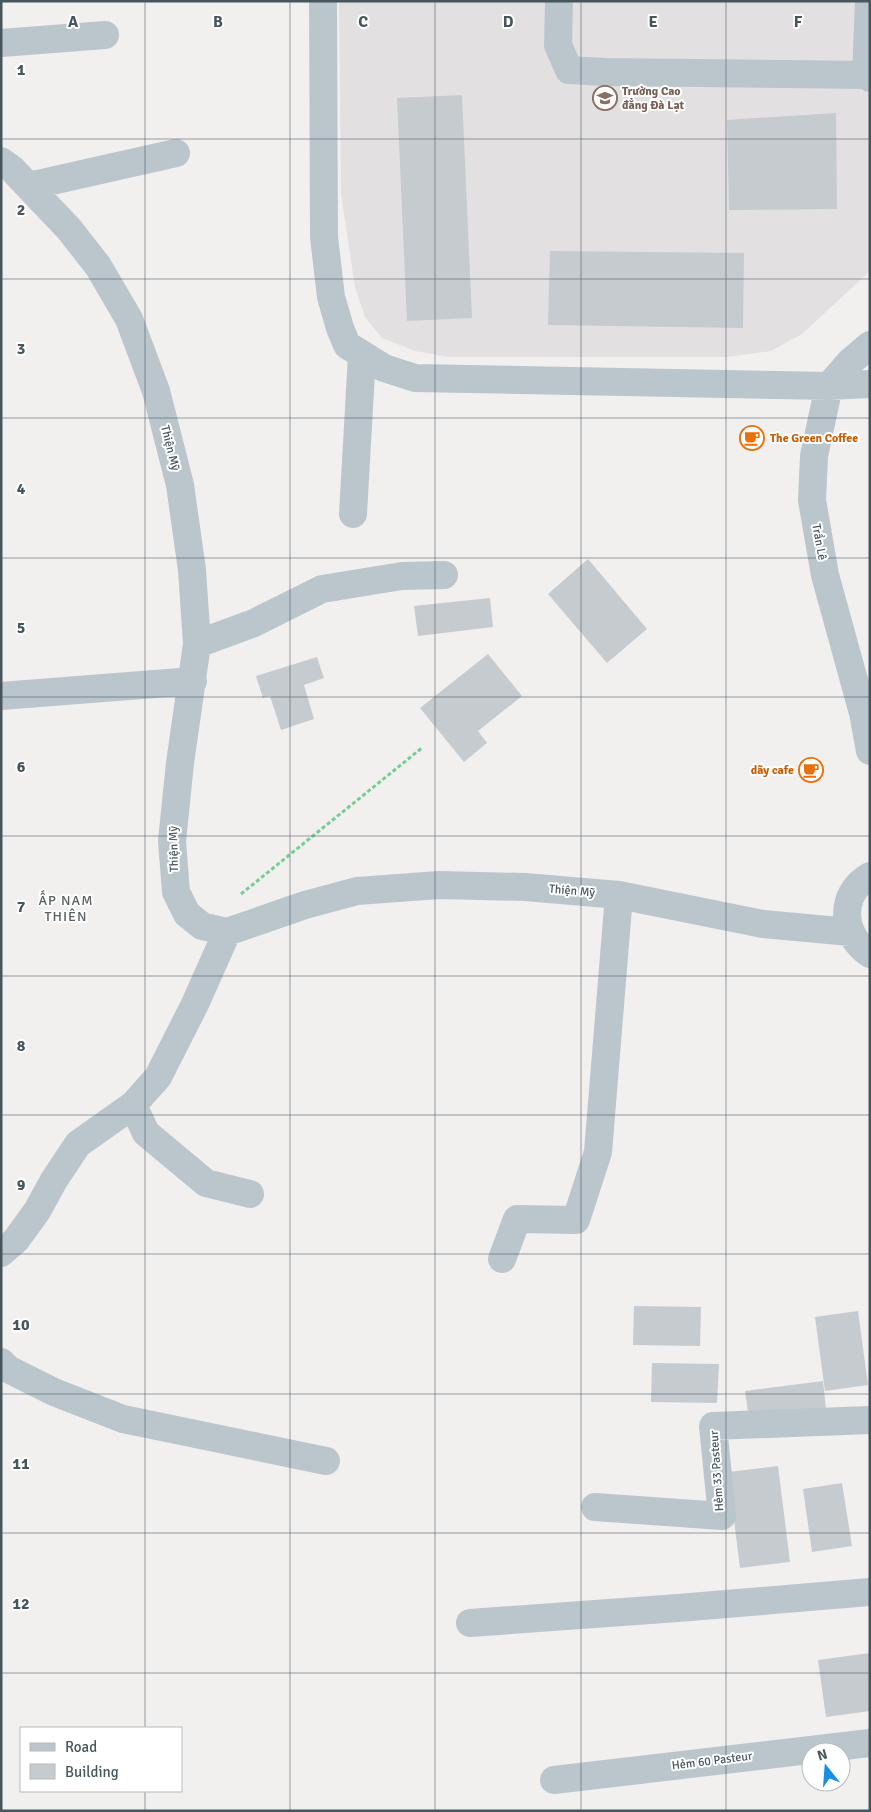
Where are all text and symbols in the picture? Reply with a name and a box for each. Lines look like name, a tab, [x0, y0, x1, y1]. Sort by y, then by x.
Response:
text: A	[68, 12, 79, 32]
text: B	[213, 12, 223, 32]
text: C	[358, 12, 368, 32]
text: D	[503, 12, 514, 32]
text: E	[648, 12, 658, 32]
text: F	[794, 12, 803, 32]
text: 1	[17, 60, 26, 80]
place label: Trường Cao đẳng Đà Lạt	[622, 84, 684, 113]
school or university icon: Trường Cao đẳng Đà Lạt	[592, 85, 618, 111]
text: 2	[17, 200, 25, 220]
text: 3	[17, 339, 25, 359]
street label: Thiện Mỹ	[157, 424, 183, 473]
cafe icon: The Green Coffee	[739, 425, 765, 451]
place label: The Green Coffee	[770, 431, 858, 446]
text: 4	[17, 479, 26, 499]
street label: Trần Lê	[808, 523, 830, 561]
text: 5	[17, 618, 25, 638]
text: 6	[17, 757, 26, 777]
cafe icon: dãy cafe	[798, 757, 824, 783]
place label: dãy cafe	[751, 763, 794, 778]
street label: Thiện Mỹ	[166, 825, 182, 872]
street label: Thiện Mỹ	[548, 882, 596, 901]
district label: ẤP NAM THIÊN	[39, 890, 93, 925]
text: 7	[17, 897, 26, 917]
text: 8	[17, 1036, 26, 1056]
text: 9	[17, 1175, 26, 1195]
text: 10	[12, 1315, 30, 1335]
street label: Hẻm 33 Pasteur	[707, 1430, 727, 1512]
text: 11	[12, 1454, 30, 1474]
text: 12	[12, 1594, 30, 1614]
legend	[20, 1727, 182, 1792]
text: Road	[65, 1738, 97, 1756]
north arrow	[801, 1742, 851, 1792]
text: N	[815, 1745, 829, 1765]
street label: Hẻm 60 Pasteur	[671, 1749, 754, 1773]
text: Building	[65, 1763, 119, 1781]

